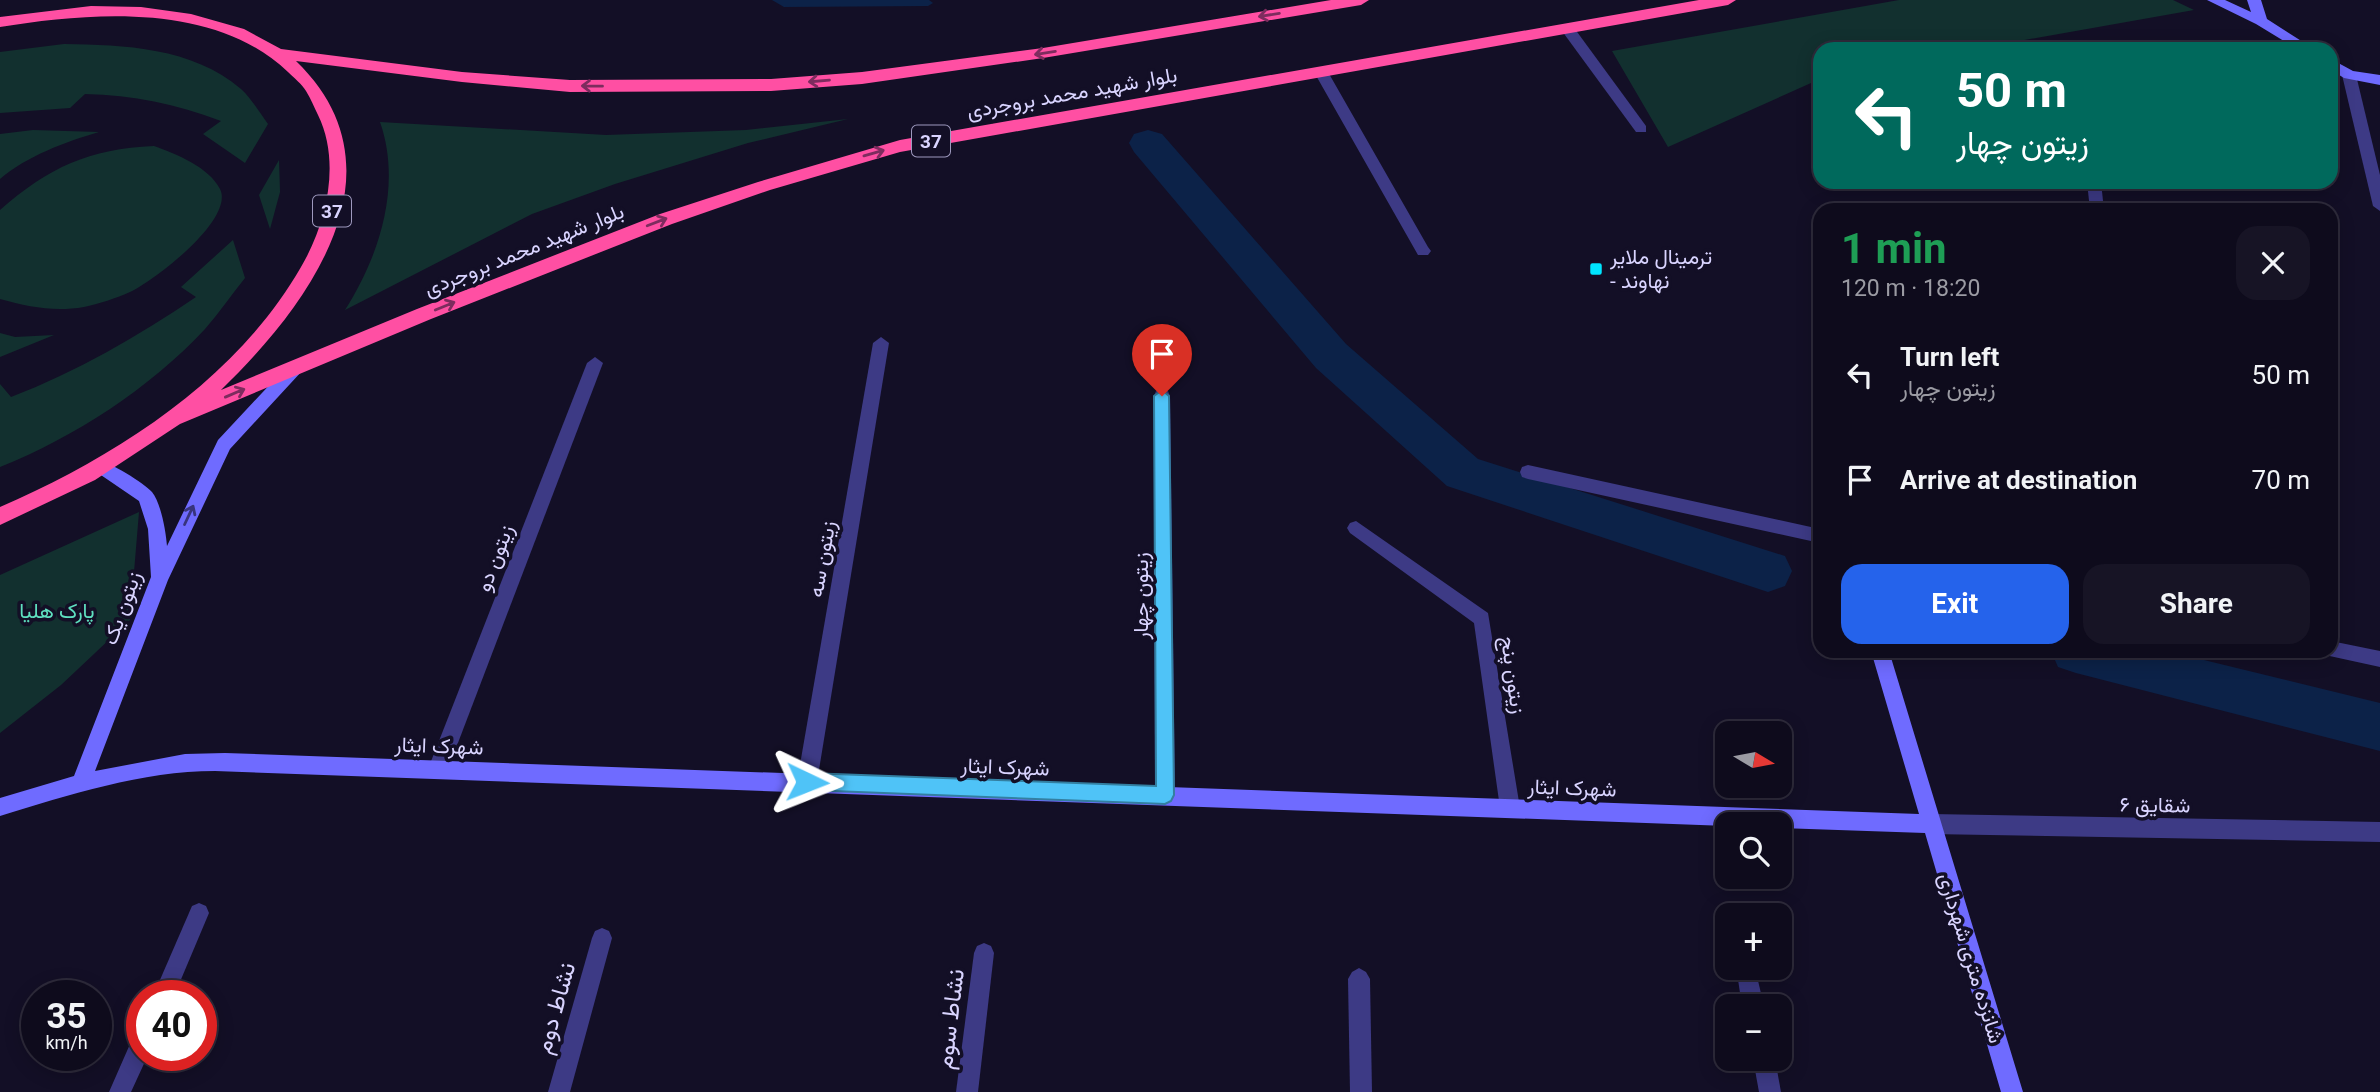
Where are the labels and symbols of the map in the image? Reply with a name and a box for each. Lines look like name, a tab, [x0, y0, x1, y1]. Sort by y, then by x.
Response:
one-way arrow	[1258, 9, 1281, 22]
one-way arrow	[1034, 47, 1057, 60]
street label: بلوار شهید محمد بروجردی	[965, 63, 1179, 124]
one-way arrow	[809, 75, 831, 88]
one-way arrow	[581, 79, 604, 93]
road number: 37	[912, 125, 950, 156]
one-way arrow	[863, 146, 885, 159]
road number: 37	[313, 196, 351, 226]
street label: بلوار شهید محمد بروجردی	[421, 199, 628, 302]
one-way arrow	[646, 215, 667, 228]
place label: ترمینال ملایر - نهاوند	[1609, 245, 1712, 294]
marker: ترمینال ملایر - نهاوند	[1588, 261, 1604, 277]
one-way arrow	[434, 298, 456, 311]
pin	[1132, 324, 1192, 396]
one-way arrow	[224, 385, 245, 398]
one-way arrow	[183, 505, 196, 526]
street label: زیتون سه	[803, 519, 842, 599]
street label: زیتون دو	[471, 521, 520, 595]
street label: زیتون چهار	[1129, 552, 1155, 641]
street label: زیتون یک	[98, 568, 147, 648]
park label: پارک هلیا	[19, 599, 95, 625]
street label: زیتون پنج	[1494, 635, 1530, 716]
north arrow	[1715, 721, 1792, 798]
street label: شهرک ایثار	[393, 732, 484, 761]
position arrow	[770, 745, 844, 819]
street label: شهرک ایثار	[959, 753, 1050, 782]
street label: شهرک ایثار	[1526, 774, 1617, 803]
street label: شقایق ۶	[2119, 792, 2191, 818]
street label: شانزده متری شهرداری	[1933, 870, 2008, 1046]
street label: نشاط دوم	[529, 959, 583, 1057]
street label: نشاط سوم	[930, 967, 972, 1071]
speed limit sign: 40	[126, 980, 217, 1071]

